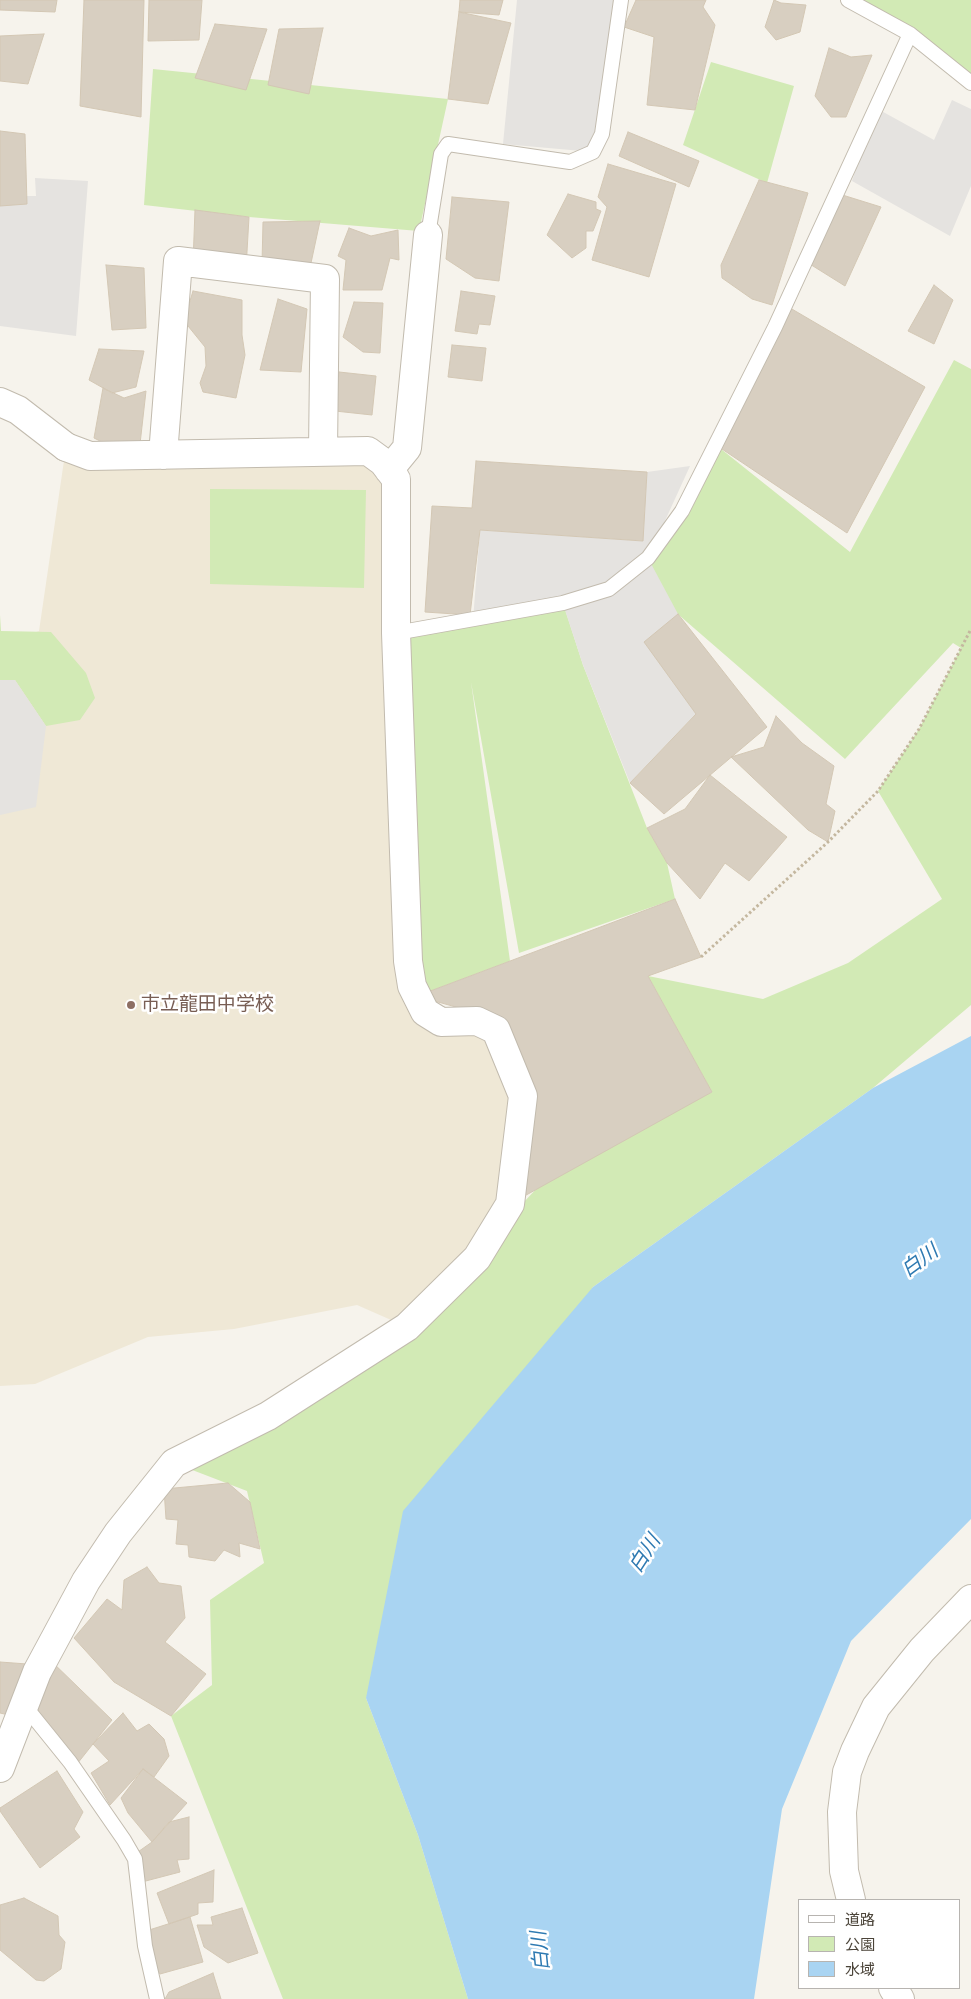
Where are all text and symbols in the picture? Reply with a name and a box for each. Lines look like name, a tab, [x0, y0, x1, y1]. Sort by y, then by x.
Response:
place label: 市立龍田中学校	[141, 994, 274, 1016]
marker: 市立龍田中学校	[125, 999, 137, 1011]
water label: 白川	[897, 1240, 943, 1282]
water label: 白川	[624, 1531, 666, 1577]
legend	[798, 1899, 961, 1989]
text: 道路	[845, 1910, 875, 1929]
water label: 白川	[527, 1930, 555, 1972]
text: 公園	[845, 1935, 875, 1954]
text: 水域	[845, 1960, 875, 1979]

